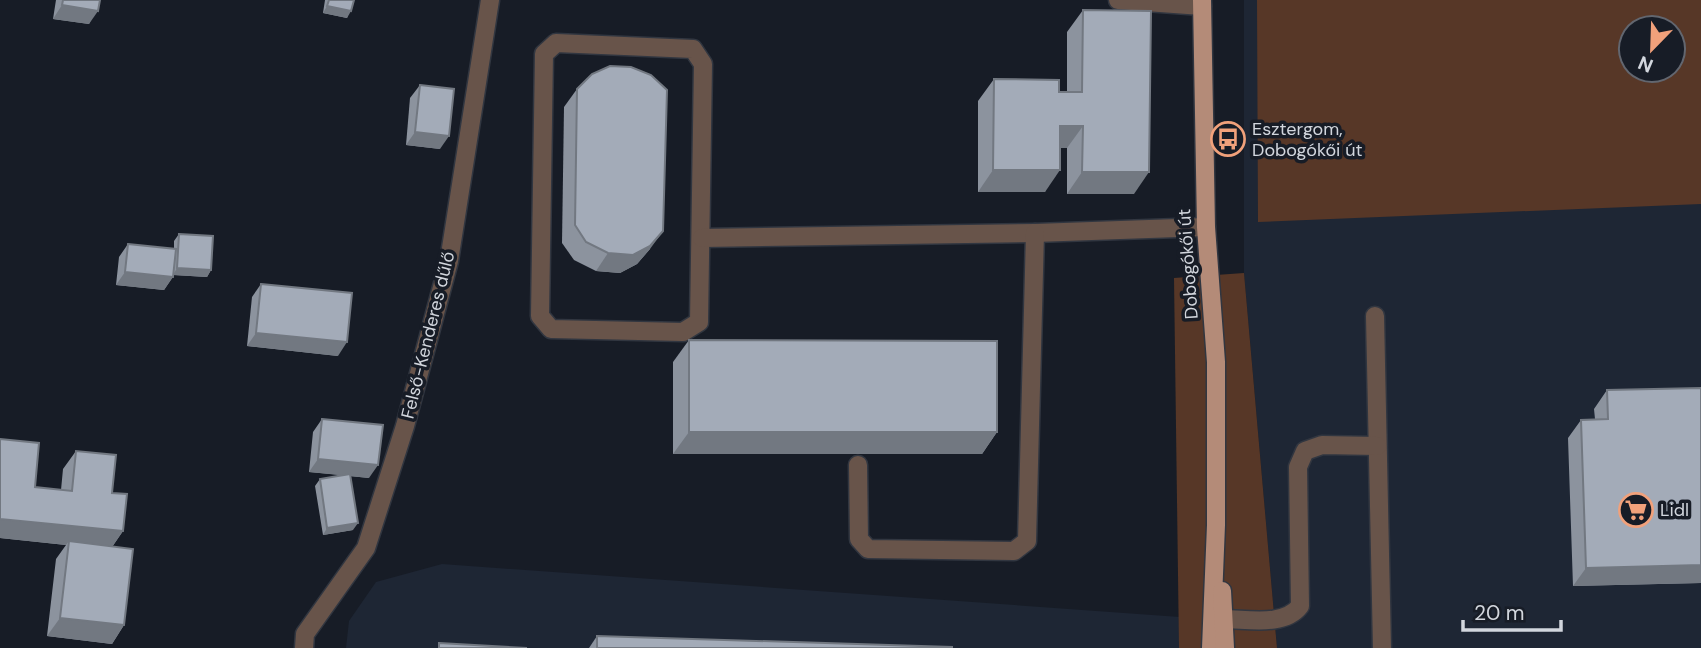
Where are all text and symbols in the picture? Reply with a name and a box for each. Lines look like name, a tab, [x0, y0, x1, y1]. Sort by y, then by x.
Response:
north arrow	[1617, 14, 1687, 84]
text: N	[1634, 50, 1657, 78]
place label: Esztergom, Dobogókői út	[1252, 117, 1363, 162]
bus stop icon: Esztergom, Dobogókői út	[1209, 120, 1247, 158]
street label: Dobogókői út	[1172, 208, 1204, 320]
street label: Felső-Kenderes dűlő	[396, 249, 460, 421]
supermarket icon: Lidl	[1617, 491, 1655, 529]
place label: Lidl	[1660, 498, 1689, 522]
scale bar	[1463, 588, 1561, 632]
text: 20 m	[1474, 599, 1525, 627]

